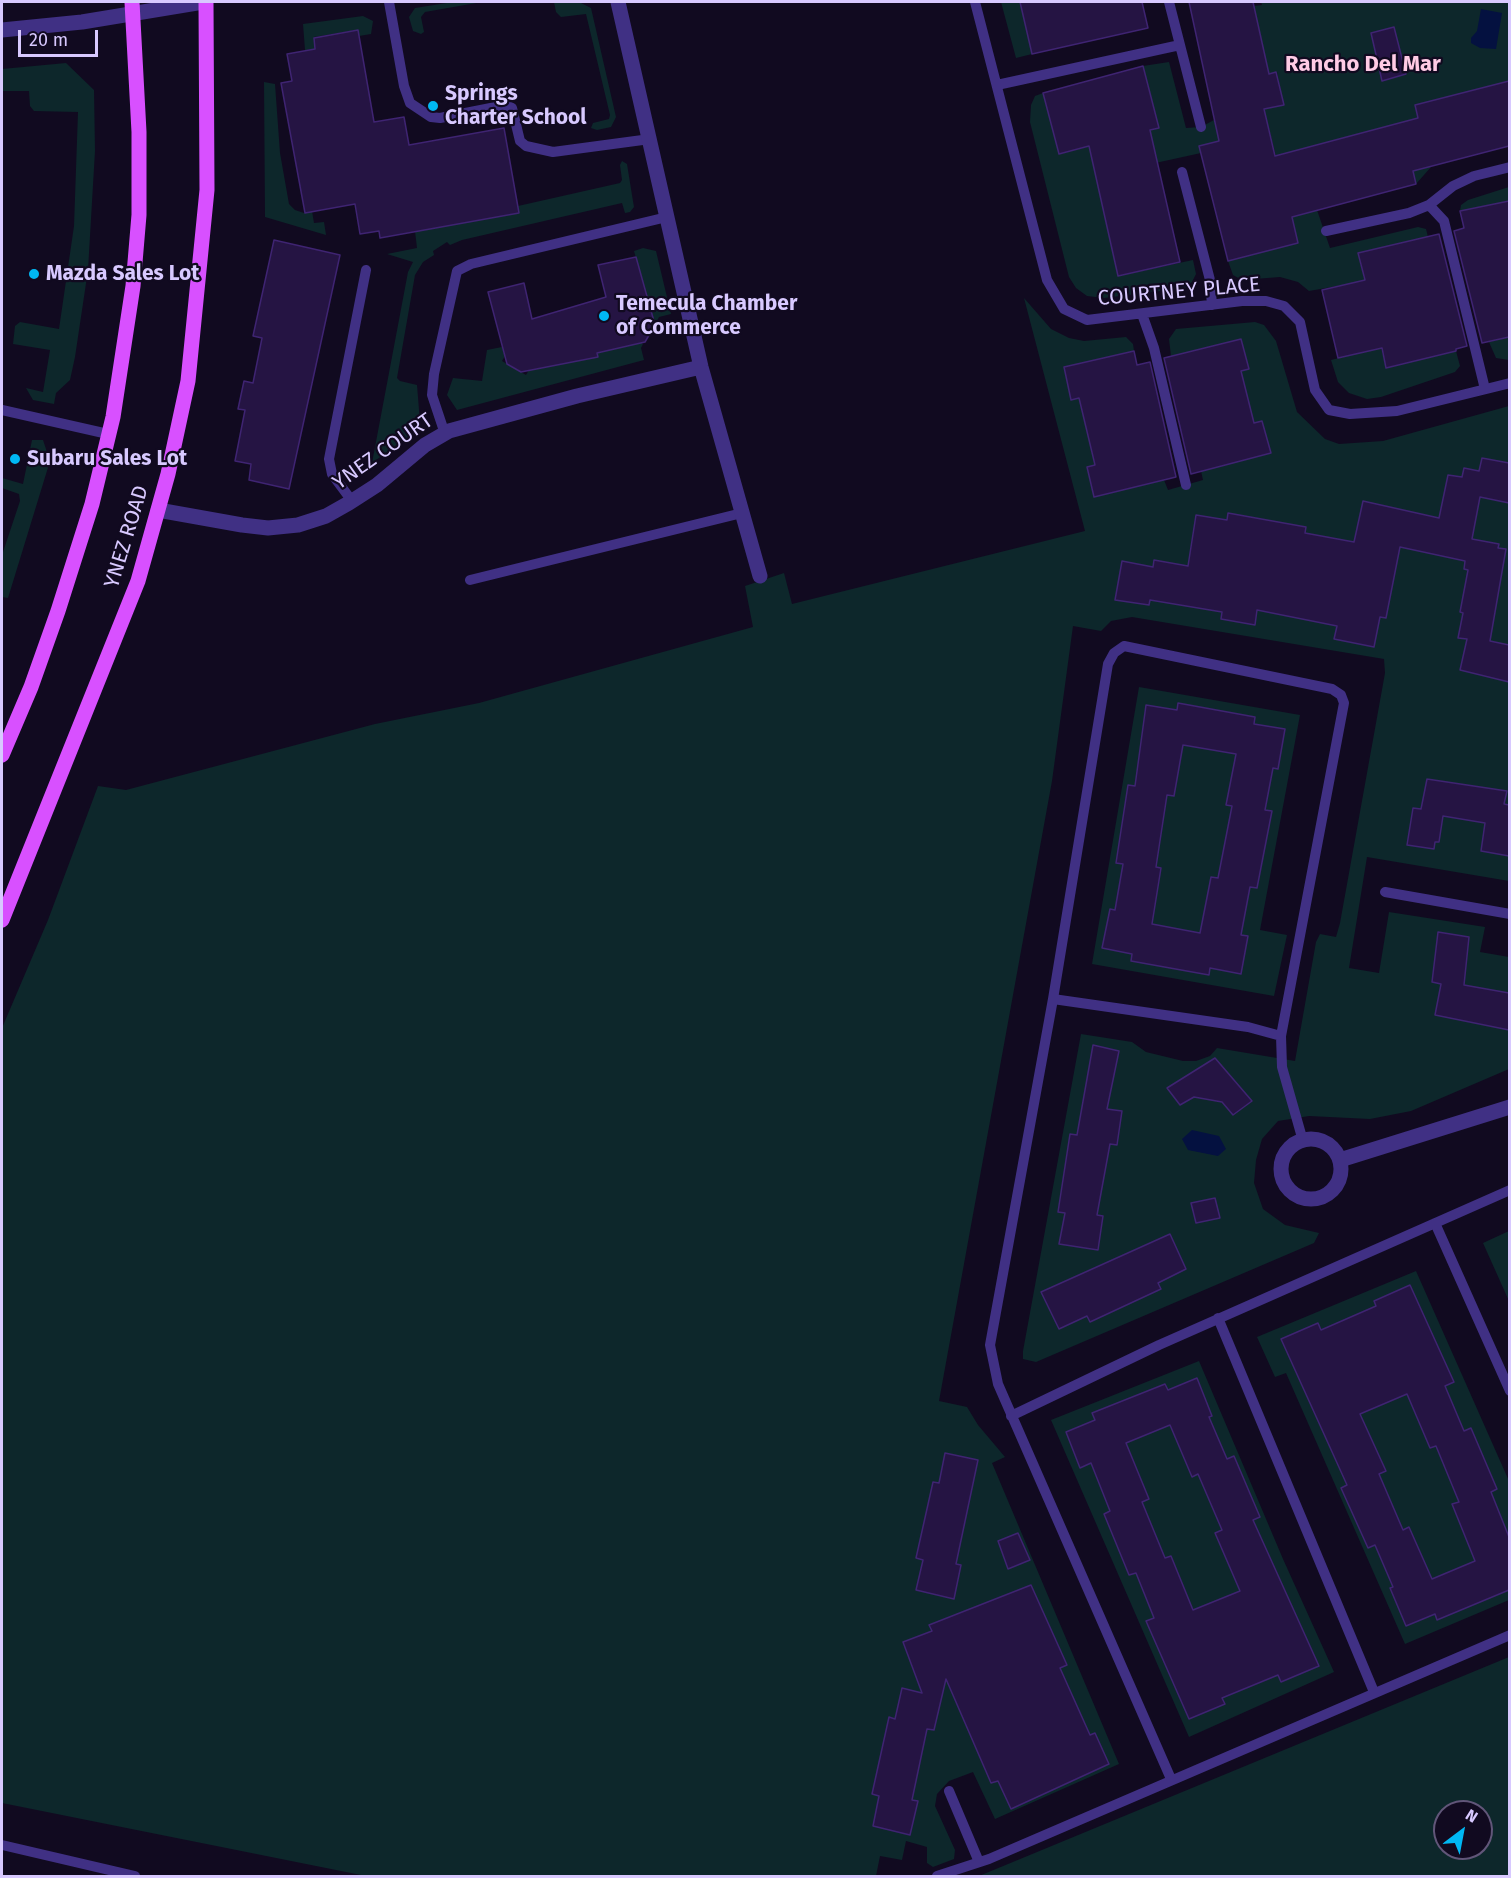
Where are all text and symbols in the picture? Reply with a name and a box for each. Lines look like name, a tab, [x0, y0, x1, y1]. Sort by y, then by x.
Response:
scale bar	[21, 18, 100, 56]
text: 20 m	[29, 29, 68, 51]
district label: Rancho Del Mar	[1285, 52, 1441, 78]
place label: Springs Charter School	[445, 81, 587, 131]
marker: Springs Charter School	[426, 99, 440, 113]
place label: Mazda Sales Lot	[46, 261, 199, 287]
marker: Mazda Sales Lot	[27, 267, 41, 281]
street label: COURTNEY PLACE	[1097, 272, 1261, 312]
place label: Temecula Chamber of Commerce	[616, 291, 797, 341]
marker: Temecula Chamber of Commerce	[597, 309, 611, 323]
street label: YNEZ COURT	[328, 408, 438, 496]
place label: Subaru Sales Lot	[27, 446, 187, 472]
marker: Subaru Sales Lot	[8, 452, 22, 466]
street label: YNEZ ROAD	[99, 483, 155, 591]
north arrow	[1433, 1800, 1493, 1860]
text: N	[1462, 1805, 1481, 1827]

